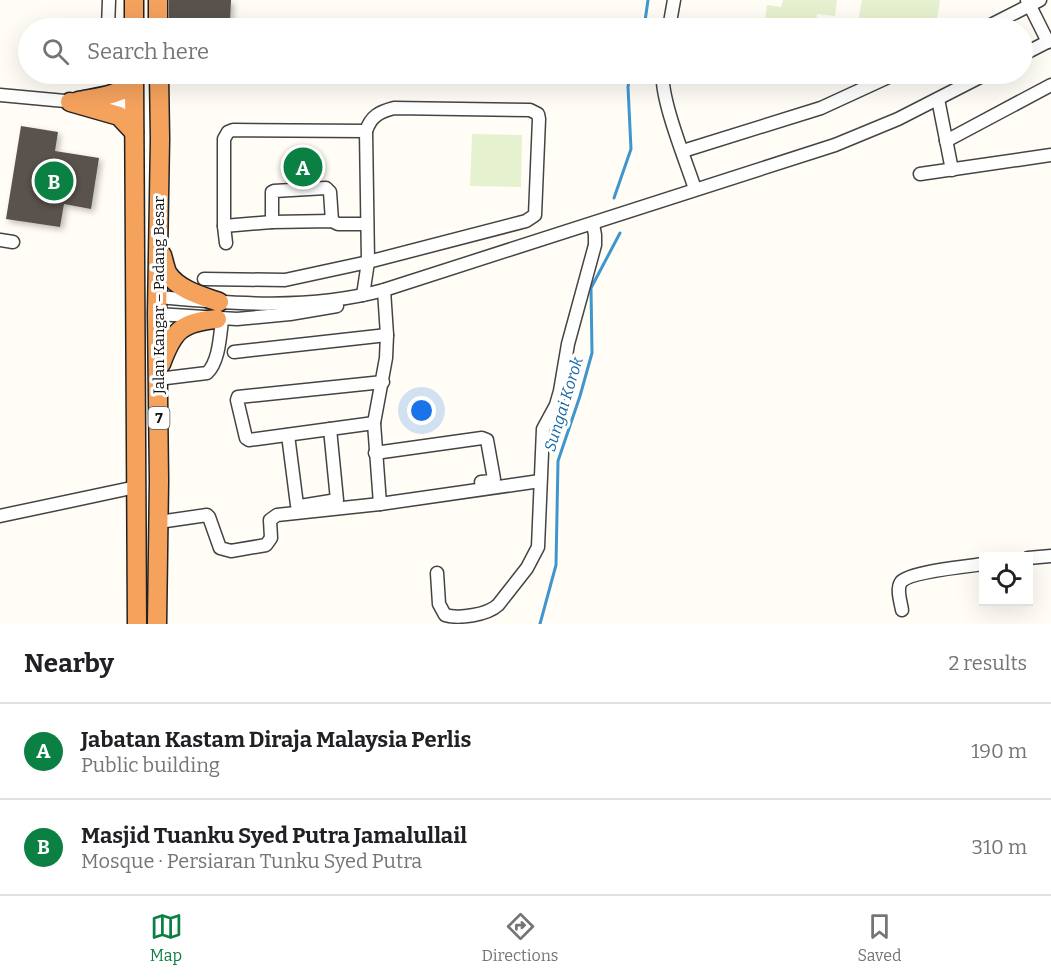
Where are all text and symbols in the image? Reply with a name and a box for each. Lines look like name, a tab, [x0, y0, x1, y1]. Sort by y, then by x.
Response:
search box	[18, 18, 1033, 84]
icon: search	[39, 35, 72, 68]
text: Search here	[87, 38, 209, 65]
pin: A	[284, 144, 322, 190]
pin: B	[34, 158, 74, 204]
street label: Jalan Kangar – Padang Besar	[150, 196, 168, 395]
water label: Sungai Korok	[540, 354, 587, 454]
your location	[407, 396, 436, 425]
road number: 7	[148, 407, 170, 429]
map controls	[979, 552, 1033, 606]
button: locate	[979, 552, 1033, 606]
text: Nearby	[24, 648, 114, 679]
text: 2 results	[948, 651, 1027, 675]
text: Jabatan Kastam Diraja Malaysia Perlis	[81, 726, 471, 753]
text: A	[36, 739, 51, 763]
text: 190 m	[971, 739, 1027, 763]
text: Public building	[81, 753, 220, 777]
text: Masjid Tuanku Syed Putra Jamalullail	[81, 822, 467, 849]
text: B	[37, 835, 50, 859]
text: 310 m	[972, 835, 1027, 859]
text: Mosque · Persiaran Tunku Syed Putra	[81, 849, 422, 873]
tab: Map	[150, 910, 183, 965]
tab: Directions	[482, 910, 559, 965]
tab: Saved	[858, 910, 901, 965]

